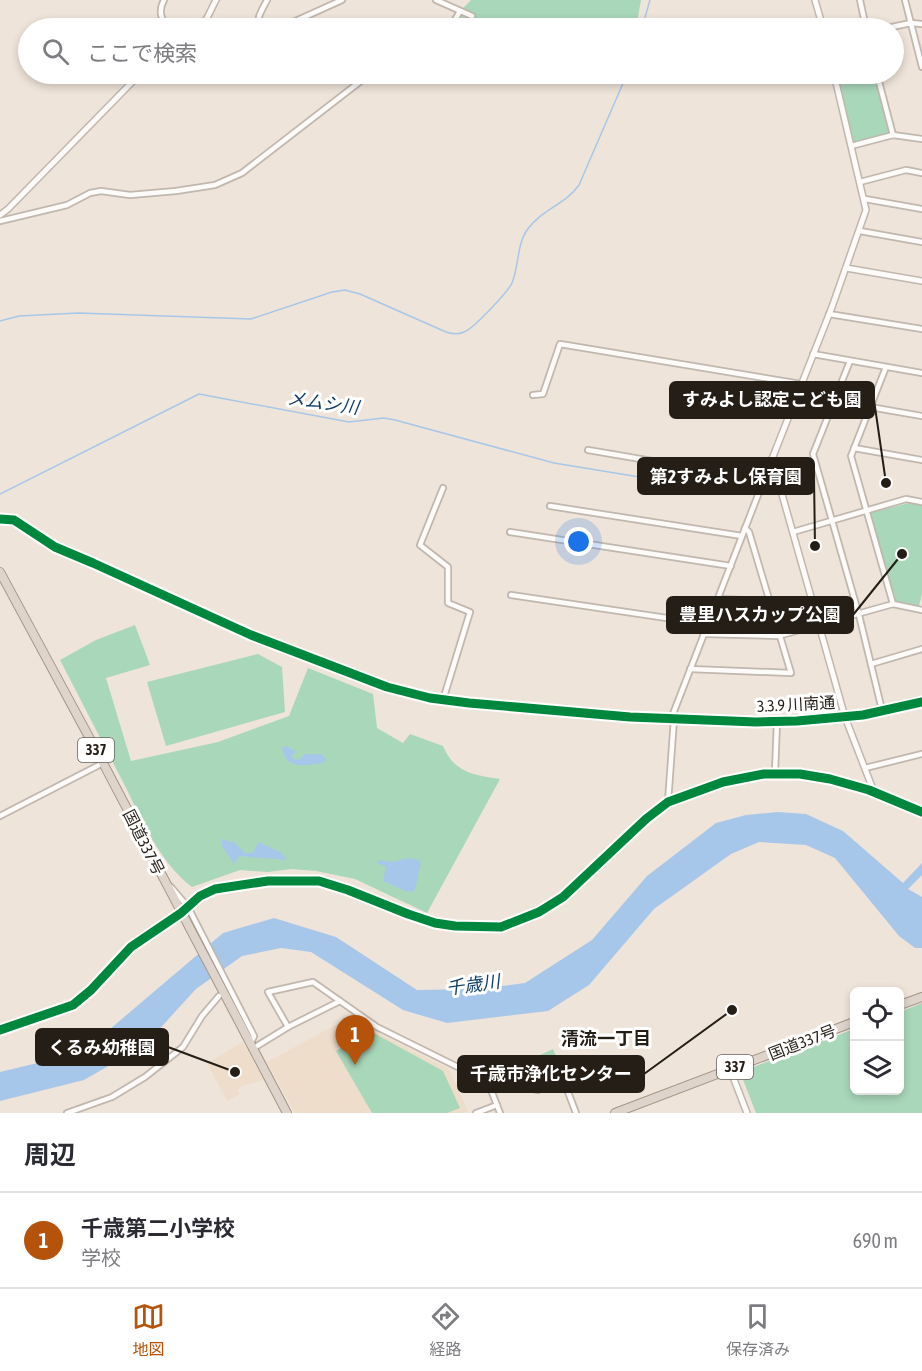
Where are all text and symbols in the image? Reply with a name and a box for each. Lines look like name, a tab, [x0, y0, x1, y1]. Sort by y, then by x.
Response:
search box	[18, 18, 904, 84]
icon: search	[39, 35, 72, 68]
text: ここで検索	[87, 40, 197, 66]
callout: すみよし認定こども園	[670, 382, 874, 418]
water label: メムシ川	[286, 387, 362, 418]
text: すみよし認定こども園	[682, 389, 862, 410]
callout: 第2すみよし保育園	[638, 458, 814, 494]
text: 第2すみよし保育園	[650, 466, 802, 487]
your location	[564, 527, 593, 556]
callout: 豊里ハスカップ公園	[667, 597, 853, 633]
text: 豊里ハスカップ公園	[679, 604, 841, 625]
street label: 3.3.9 川南通	[756, 693, 836, 715]
road number: 337	[78, 738, 114, 762]
street label: 国道337号	[120, 806, 168, 878]
water label: 千歳川	[445, 970, 503, 999]
map controls	[850, 987, 904, 1095]
button: locate	[850, 987, 904, 1041]
pin: 1	[336, 1016, 374, 1065]
street label: 国道337号	[766, 1021, 838, 1063]
district label: 清流一丁目	[561, 1028, 651, 1049]
callout: くるみ幼稚園	[36, 1029, 168, 1065]
text: くるみ幼稚園	[48, 1037, 156, 1058]
button: layers	[850, 1041, 904, 1095]
road number: 337	[717, 1055, 753, 1079]
callout: 千歳市浄化センター	[458, 1056, 644, 1092]
text: 千歳市浄化センター	[470, 1063, 632, 1084]
text: 周辺	[24, 1140, 76, 1170]
text: 千歳第二小学校	[81, 1215, 235, 1241]
text: 1	[39, 1229, 48, 1252]
text: 690 m	[853, 1229, 898, 1252]
text: 学校	[81, 1246, 121, 1269]
tab: 地図	[132, 1300, 165, 1360]
tab: 経路	[429, 1300, 462, 1360]
tab: 保存済み	[726, 1300, 790, 1360]

